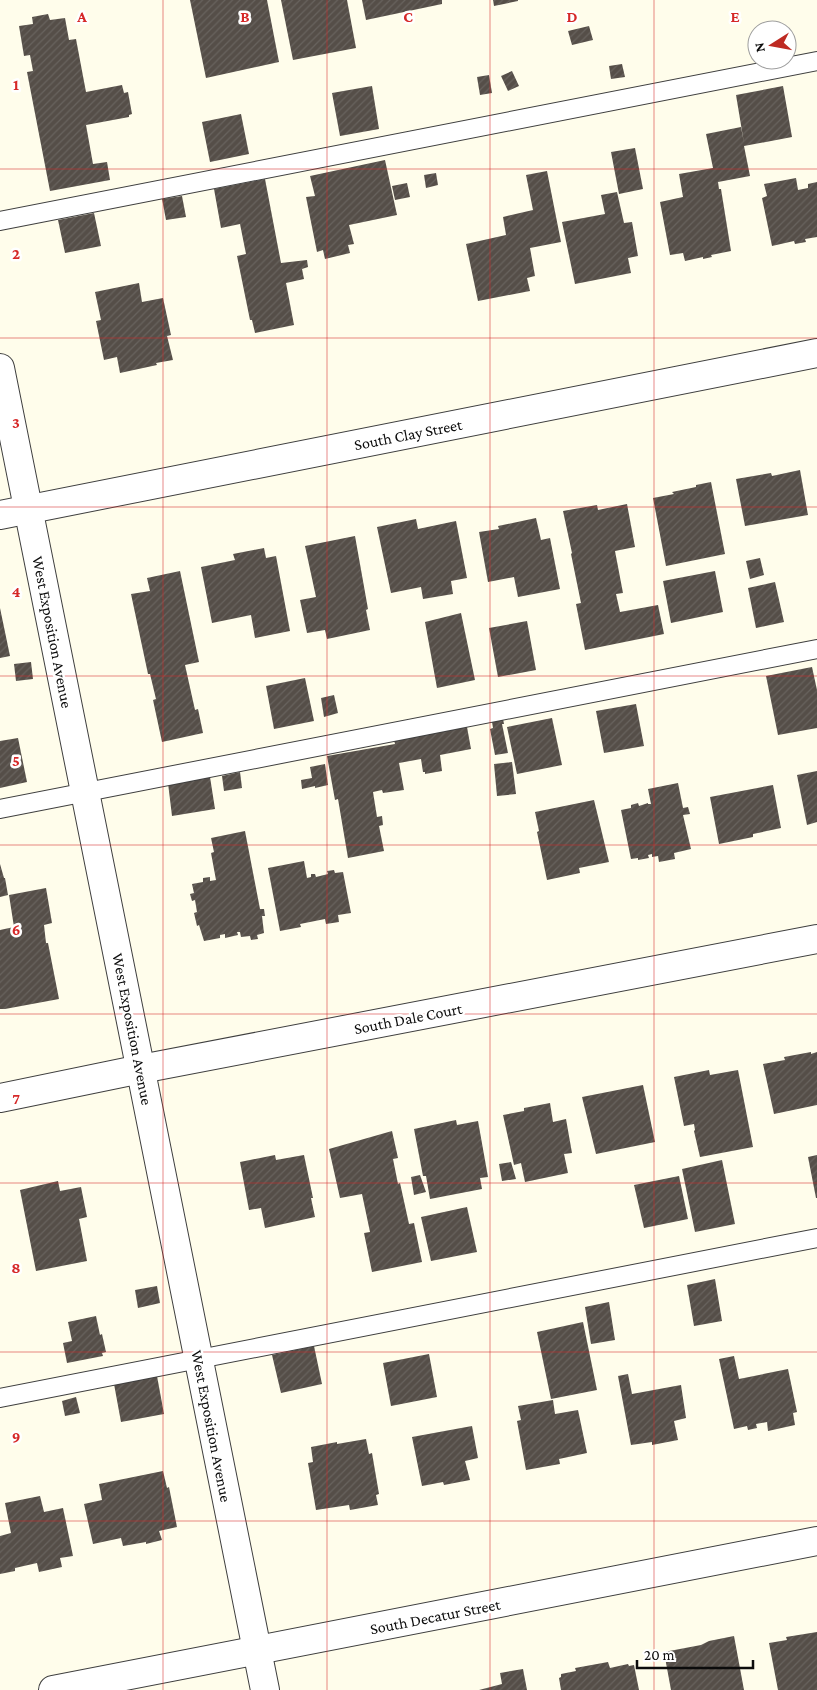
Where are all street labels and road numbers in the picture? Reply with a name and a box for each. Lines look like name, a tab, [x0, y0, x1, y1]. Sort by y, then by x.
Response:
street label: South Clay Street	[353, 416, 464, 454]
street label: West Exposition Avenue	[28, 555, 76, 710]
street label: West Exposition Avenue	[108, 952, 156, 1107]
street label: South Dale Court	[353, 1000, 464, 1037]
street label: West Exposition Avenue	[187, 1349, 235, 1504]
street label: South Decatur Street	[368, 1595, 502, 1637]

